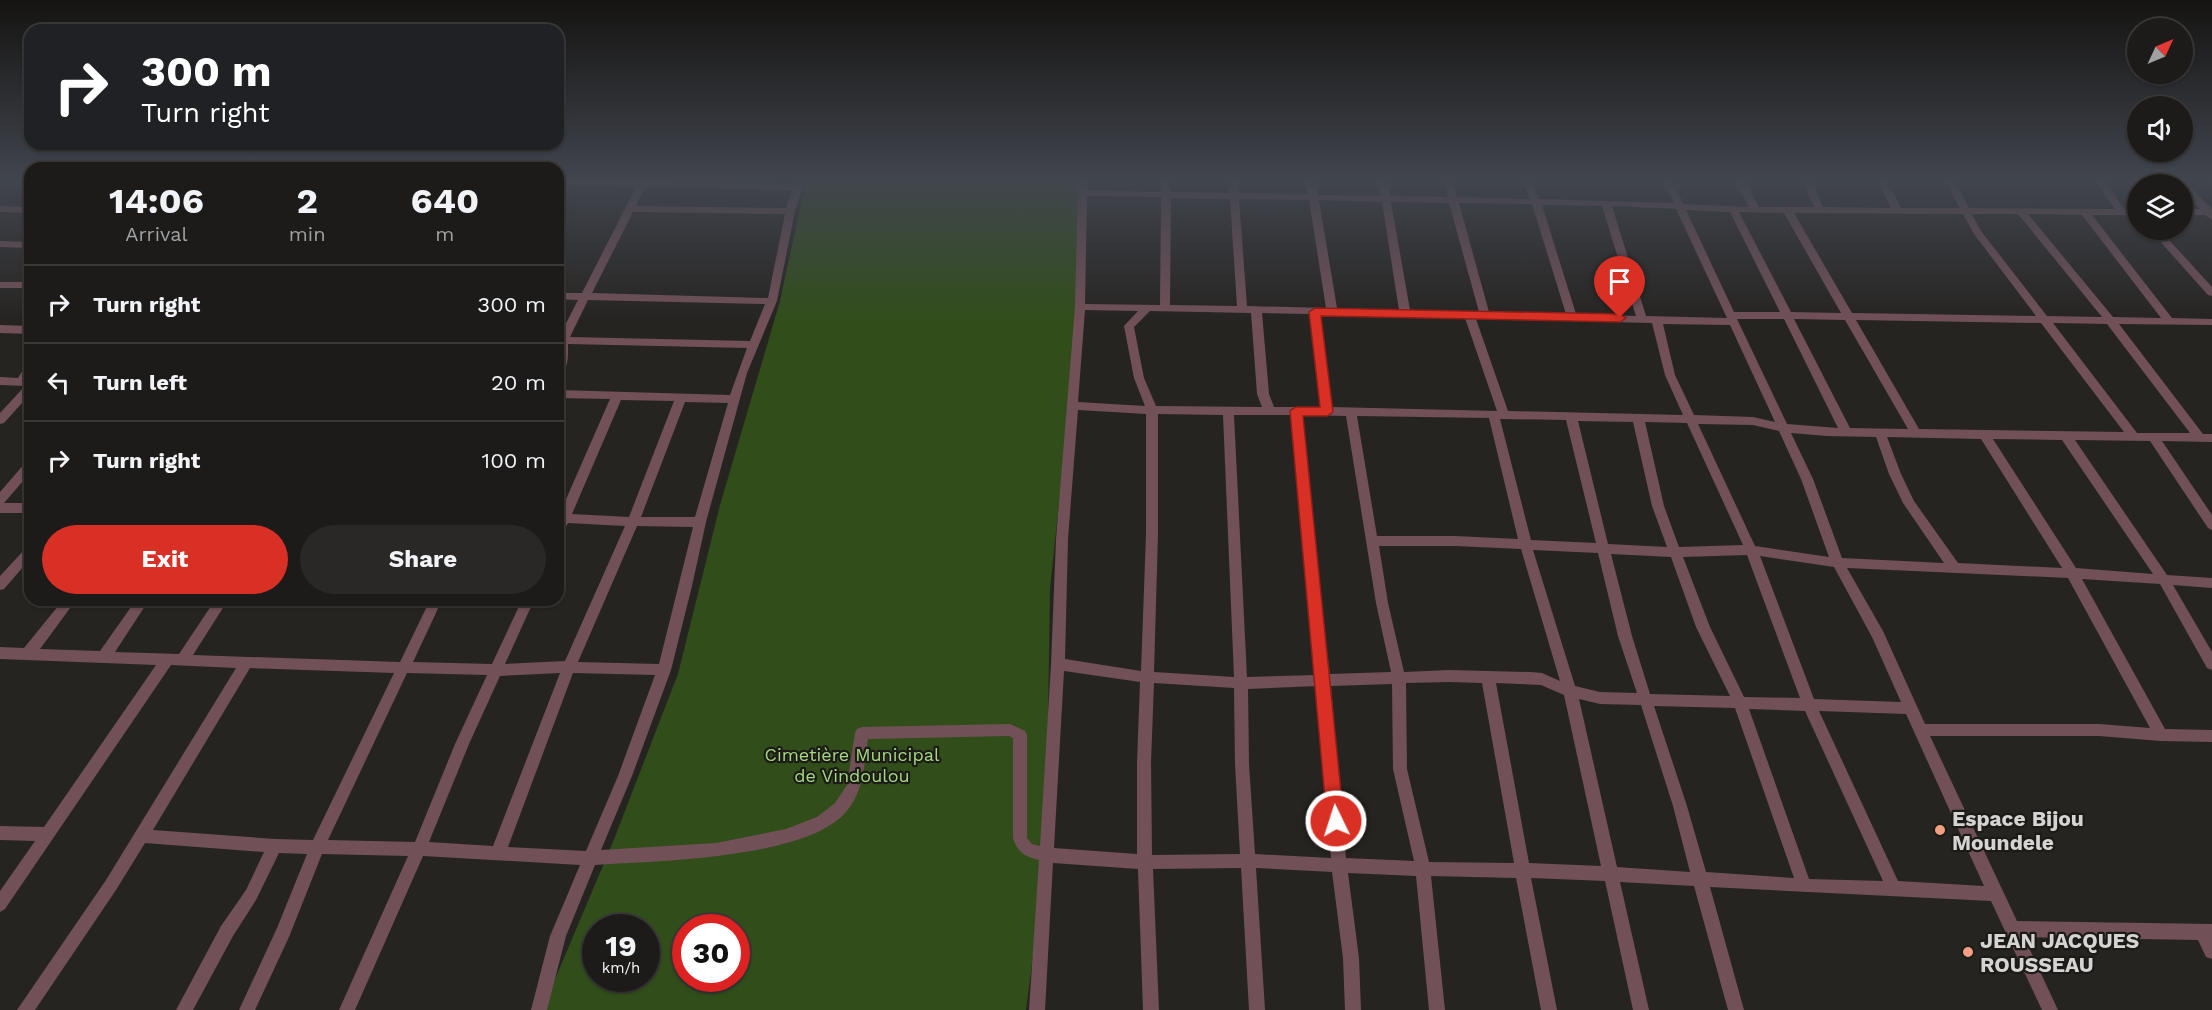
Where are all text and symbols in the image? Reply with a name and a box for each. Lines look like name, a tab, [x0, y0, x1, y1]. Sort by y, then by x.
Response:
north arrow	[2127, 18, 2193, 84]
map controls	[2127, 18, 2193, 240]
text: 300 m	[141, 47, 272, 96]
icon: right	[42, 48, 120, 126]
button: sound	[2127, 96, 2193, 162]
text: Turn right	[141, 97, 270, 129]
button: layers	[2127, 174, 2193, 240]
text: 14:06	[109, 180, 204, 222]
text: 2	[296, 180, 318, 222]
text: 640	[410, 180, 479, 222]
text: Arrival	[125, 222, 188, 246]
text: min	[289, 222, 326, 246]
text: m	[435, 222, 454, 246]
pin	[1594, 256, 1645, 318]
icon: arrive	[1603, 265, 1636, 298]
icon: right	[42, 288, 75, 321]
text: Turn right	[93, 292, 200, 317]
text: 300 m	[477, 292, 546, 317]
icon: left	[42, 366, 75, 399]
text: Turn left	[93, 370, 187, 395]
text: 20 m	[491, 370, 546, 395]
icon: right	[42, 444, 75, 477]
text: Turn right	[93, 448, 200, 473]
text: 100 m	[482, 448, 546, 473]
button: Exit	[42, 525, 288, 594]
button: Share	[300, 525, 546, 594]
park label: Cimetière Municipal de Vindoulou	[765, 744, 940, 786]
position arrow	[1304, 789, 1368, 853]
place label: Espace Bijou Moundele	[1952, 806, 2084, 855]
marker: Espace Bijou Moundele	[1933, 823, 1947, 837]
speed limit sign: 30	[672, 914, 750, 992]
text: 19	[605, 928, 637, 963]
place label: JEAN JACQUES ROUSSEAU	[1980, 928, 2139, 977]
marker: JEAN JACQUES ROUSSEAU	[1961, 945, 1975, 959]
text: km/h	[602, 959, 640, 977]

